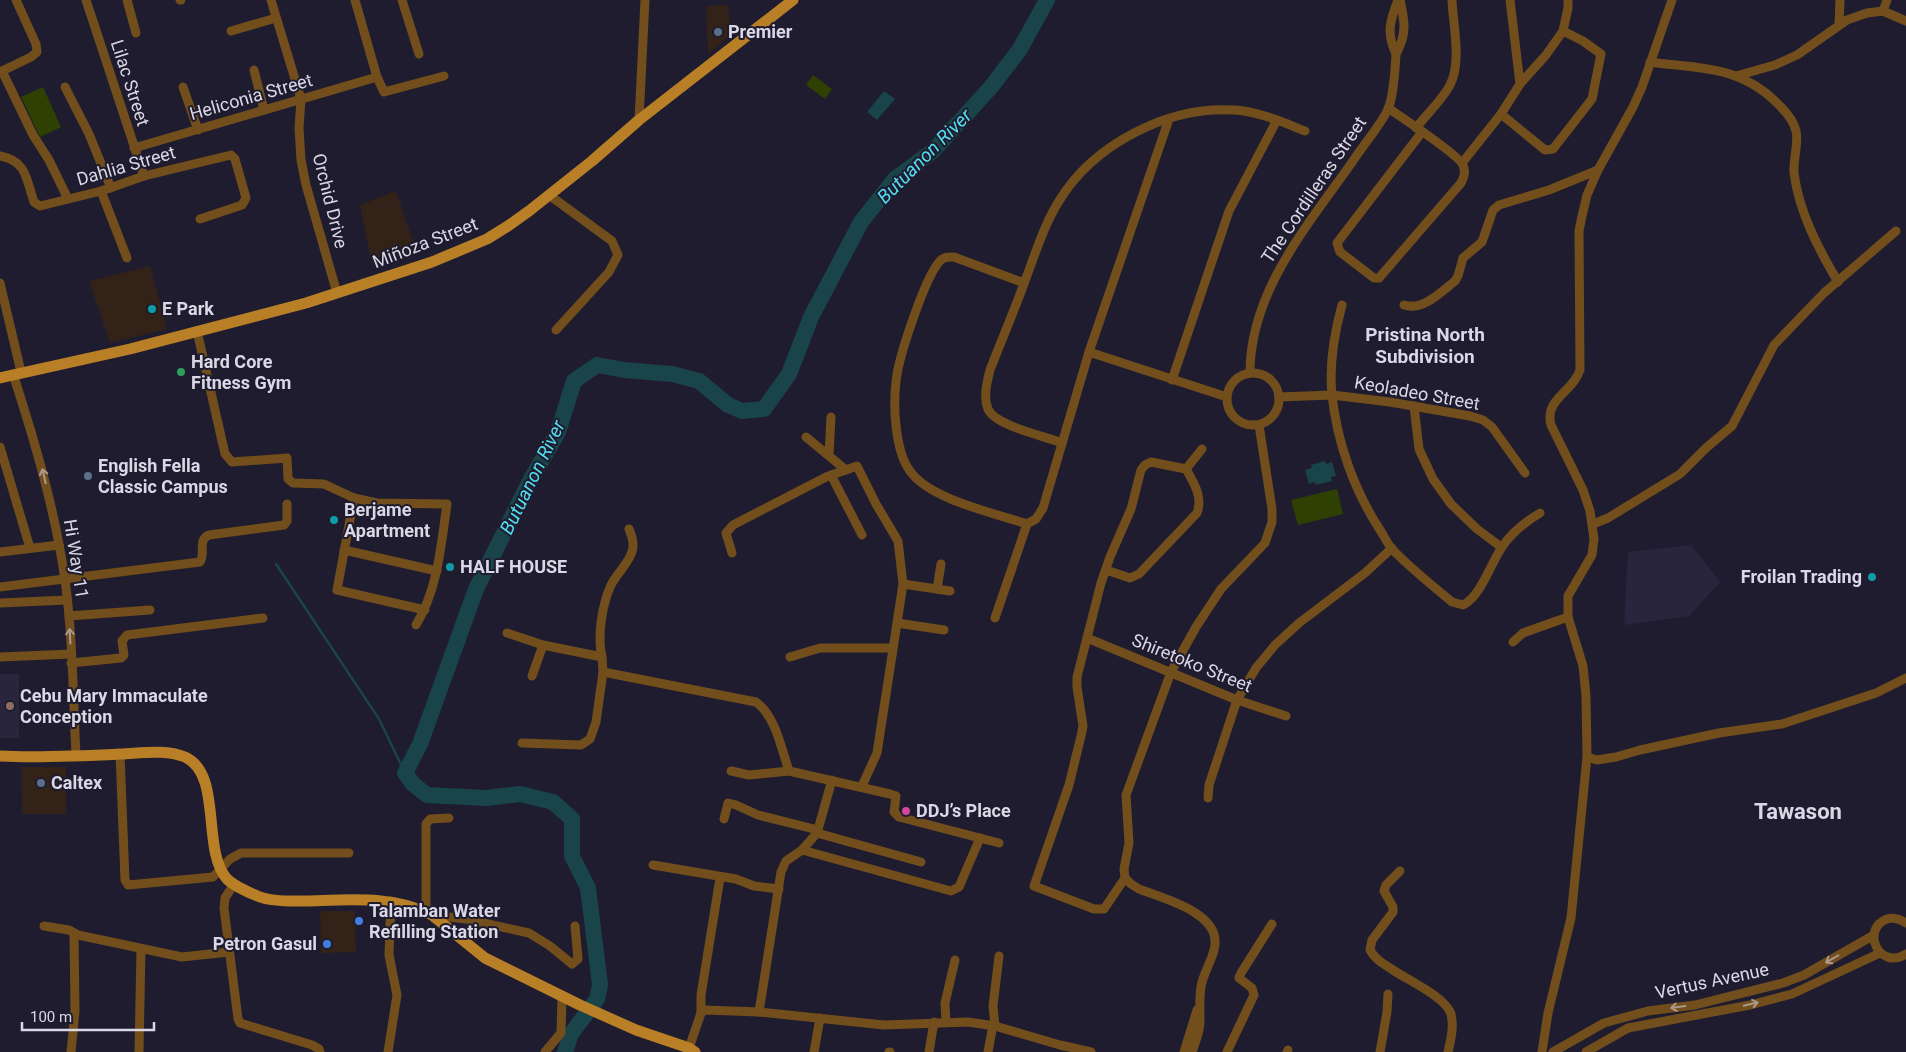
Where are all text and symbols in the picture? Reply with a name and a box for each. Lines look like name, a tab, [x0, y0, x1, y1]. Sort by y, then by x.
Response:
place label: Premier	[728, 21, 793, 42]
marker: Premier	[712, 26, 724, 38]
street label: Lilac Street	[107, 37, 154, 129]
street label: Heliconia Street	[187, 69, 315, 124]
water label: Butuanon River	[872, 104, 977, 208]
street label: The Cordilleras Street	[1257, 112, 1370, 267]
street label: Dahlia Street	[74, 141, 178, 190]
street label: Orchid Drive	[309, 151, 352, 251]
street label: Miñoza Street	[369, 213, 480, 272]
place label: E Park	[162, 298, 214, 319]
marker: E Park	[146, 303, 158, 315]
district label: Pristina North Subdivision	[1365, 323, 1485, 368]
place label: Hard Core Fitness Gym	[191, 351, 291, 393]
marker: Hard Core Fitness Gym	[175, 366, 187, 378]
street label: Keoladeo Street	[1353, 371, 1482, 414]
water label: Butuanon River	[495, 416, 570, 538]
place label: English Fella Classic Campus	[98, 455, 228, 497]
one-way arrow	[39, 469, 48, 485]
marker: English Fella Classic Campus	[82, 470, 94, 482]
place label: Berjame Apartment	[344, 499, 430, 541]
marker: Berjame Apartment	[328, 514, 340, 526]
street label: Hi Way 11	[60, 518, 93, 600]
place label: HALF HOUSE	[460, 556, 567, 577]
marker: HALF HOUSE	[444, 561, 456, 573]
place label: Froilan Trading	[1741, 566, 1862, 587]
marker: Froilan Trading	[1866, 571, 1878, 583]
one-way arrow	[65, 628, 74, 644]
street label: Shiretoko Street	[1129, 629, 1255, 696]
place label: Cebu Mary Immaculate Conception	[20, 685, 208, 727]
marker: Cebu Mary Immaculate Conception	[4, 700, 16, 712]
place label: Caltex	[51, 772, 103, 793]
marker: Caltex	[35, 777, 47, 789]
district label: Tawason	[1754, 799, 1842, 824]
place label: DDJ’s Place	[916, 800, 1011, 821]
marker: DDJ’s Place	[900, 805, 912, 817]
place label: Talamban Water Refilling Station	[369, 900, 501, 942]
marker: Talamban Water Refilling Station	[353, 915, 365, 927]
place label: Petron Gasul	[213, 933, 317, 954]
marker: Petron Gasul	[321, 938, 333, 950]
one-way arrow	[1825, 955, 1839, 965]
street label: Vertus Avenue	[1653, 958, 1771, 1003]
one-way arrow	[1743, 999, 1759, 1008]
scale bar	[22, 1000, 155, 1032]
one-way arrow	[1670, 1002, 1686, 1012]
text: 100 m	[30, 1008, 72, 1026]

